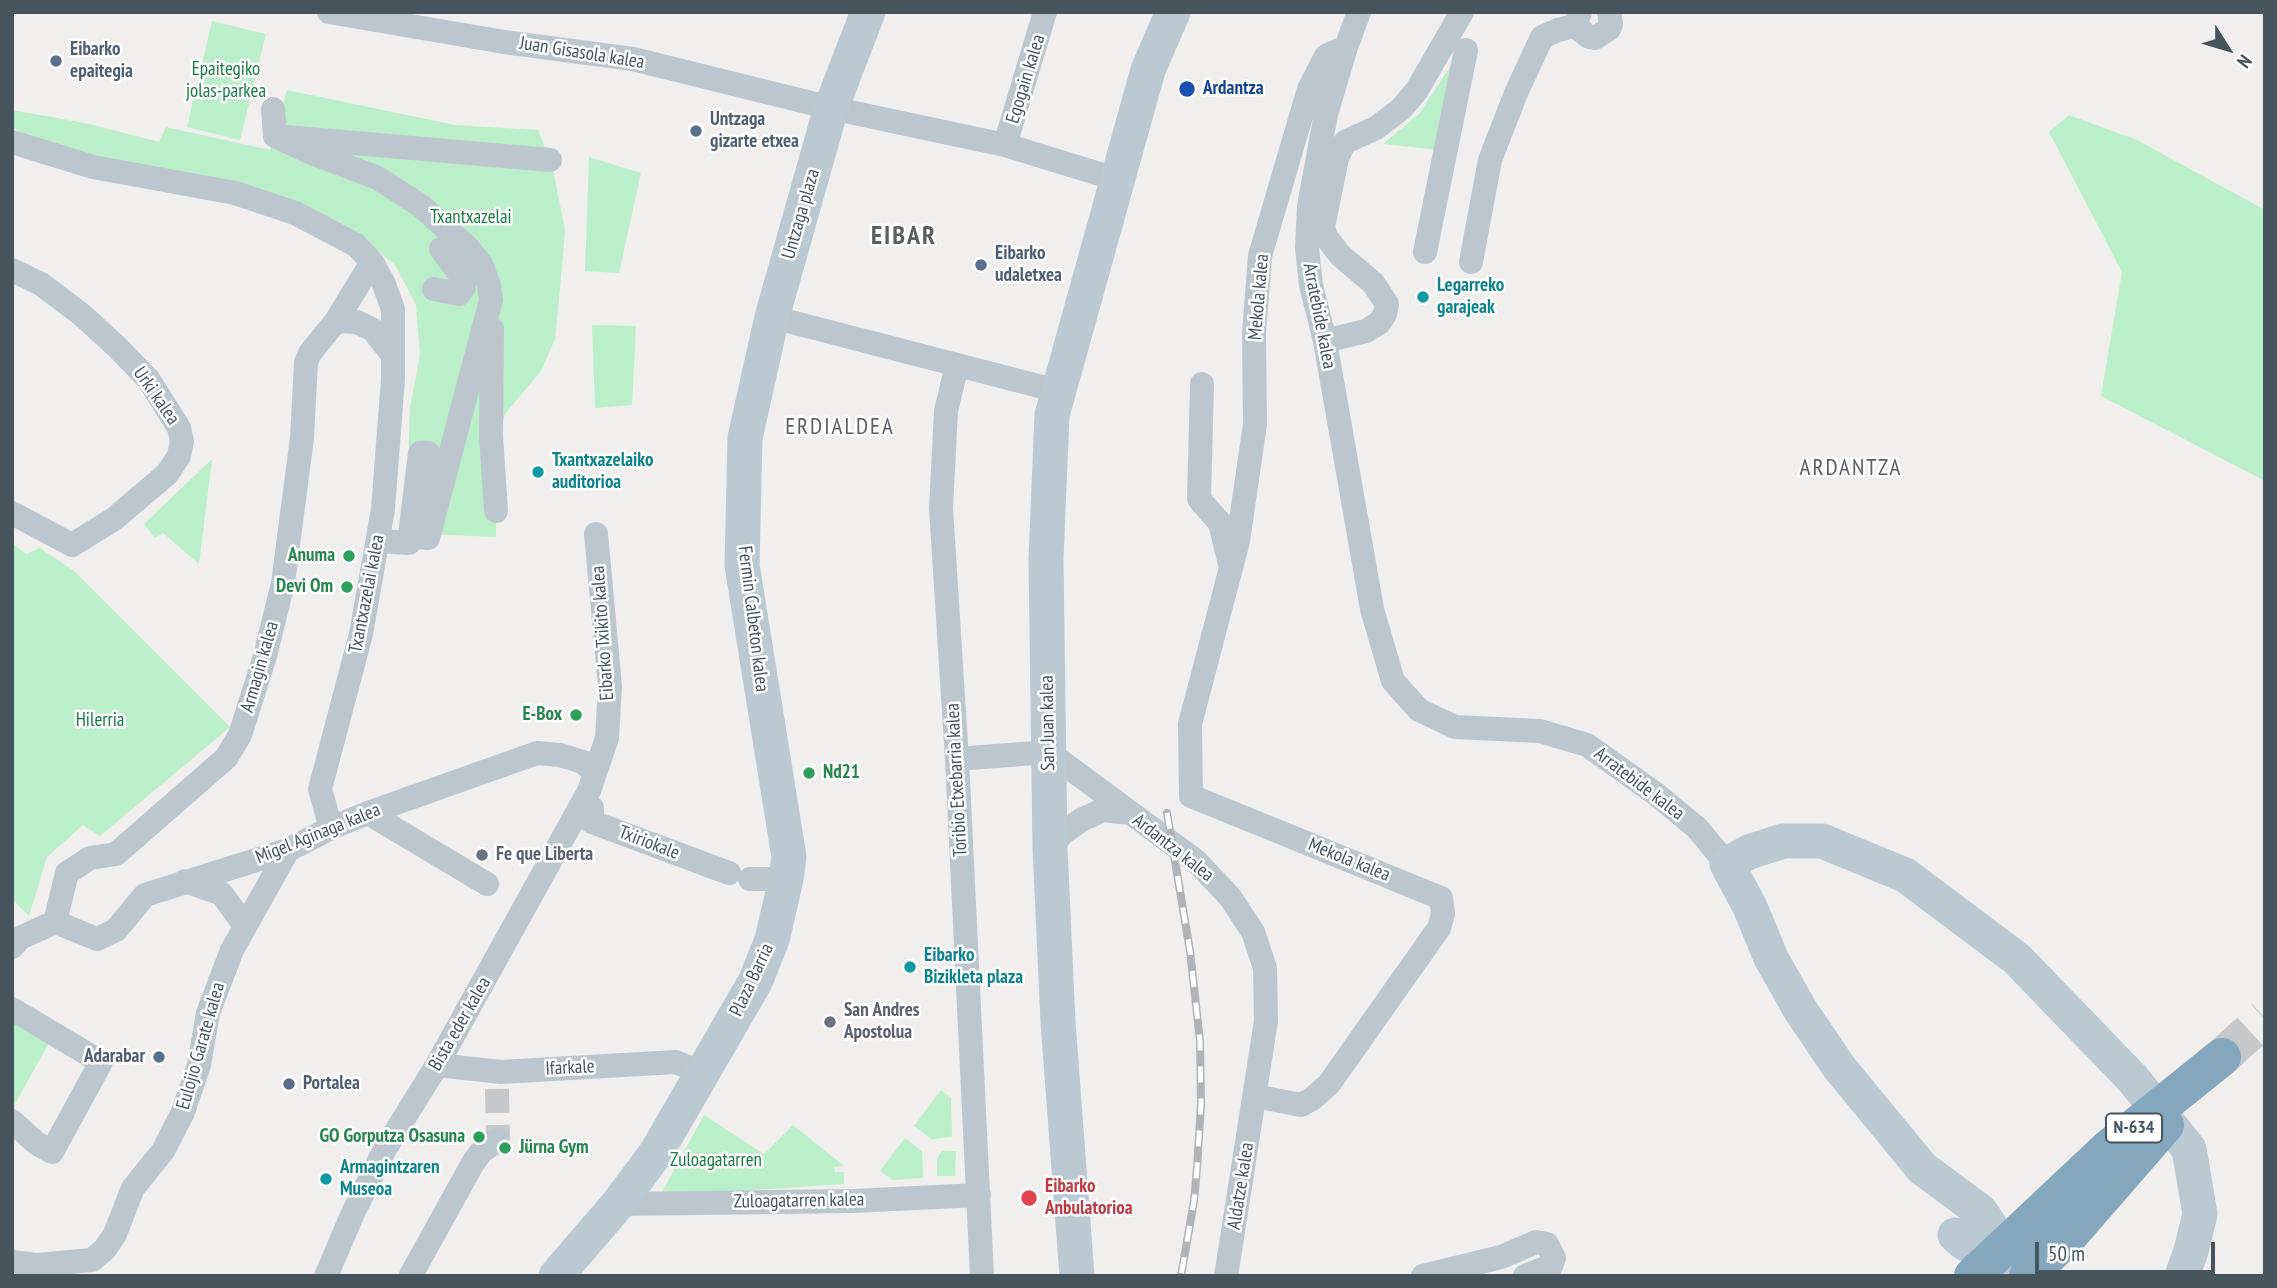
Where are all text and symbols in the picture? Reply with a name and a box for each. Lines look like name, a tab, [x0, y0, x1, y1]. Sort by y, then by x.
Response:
north arrow	[2193, 14, 2263, 84]
street label: Juan Gisasola kalea	[518, 32, 646, 74]
street label: Egogain kalea	[1002, 32, 1050, 126]
place label: Eibarko epaitegia	[70, 39, 133, 83]
text: N	[2232, 50, 2257, 73]
marker: Eibarko epaitegia	[48, 53, 64, 69]
park label: Epaitegiko jolas-parkea	[186, 59, 266, 103]
place label: Ardantza	[1203, 78, 1264, 100]
marker: Ardantza	[1177, 79, 1197, 99]
place label: Untzaga gizarte etxea	[710, 109, 799, 153]
marker: Untzaga gizarte etxea	[688, 123, 704, 139]
street label: Untzaga plaza	[777, 166, 825, 262]
park label: Txantxazelai	[430, 207, 512, 229]
district label: EIBAR	[872, 221, 936, 253]
place label: Eibarko udaletxea	[995, 243, 1062, 287]
street label: Mekola kalea	[1244, 253, 1274, 341]
marker: Eibarko udaletxea	[973, 257, 989, 273]
street label: Arratebide kalea	[1298, 261, 1340, 371]
place label: Legarreko garajeak	[1437, 275, 1504, 319]
marker: Legarreko garajeak	[1415, 289, 1431, 305]
street label: Urki kalea	[128, 363, 184, 429]
district label: ERDIALDEA	[786, 413, 894, 441]
place label: Txantxazelaiko auditorioa	[552, 450, 653, 494]
district label: ARDANTZA	[1801, 454, 1901, 482]
marker: Txantxazelaiko auditorioa	[530, 464, 546, 480]
street label: Txantxazelai kalea	[344, 533, 390, 655]
place label: Anuma	[288, 545, 335, 567]
street label: Fermin Calbeton kalea	[733, 545, 773, 693]
marker: Anuma	[341, 548, 357, 564]
street label: Eibarko Txikito kalea	[587, 565, 619, 701]
place label: Devi Om	[276, 576, 333, 598]
marker: Devi Om	[339, 579, 355, 595]
street label: Armagin kalea	[236, 619, 284, 715]
street label: San Juan kalea	[1036, 675, 1060, 771]
street label: Toribio Etxebarria kalea	[942, 703, 972, 857]
place label: E-Box	[522, 704, 562, 726]
marker: E-Box	[568, 707, 584, 723]
park label: Hilerria	[76, 710, 124, 732]
street label: Arratebide kalea	[1589, 743, 1689, 825]
place label: Nd21	[823, 762, 860, 784]
marker: Nd21	[801, 765, 817, 781]
street label: Migel Aginaga kalea	[252, 799, 384, 869]
street label: Ardantza kalea	[1128, 809, 1218, 887]
street label: Txiriokale	[615, 821, 683, 865]
street label: Mekola kalea	[1305, 833, 1393, 887]
place label: Fe que Liberta	[496, 844, 593, 866]
marker: Fe que Liberta	[474, 847, 490, 863]
street label: Plaza Barria	[725, 940, 779, 1020]
place label: Eibarko Bizikleta plaza	[924, 945, 1023, 989]
marker: Eibarko Bizikleta plaza	[902, 959, 918, 975]
street label: Bista eder kalea	[424, 973, 496, 1075]
street label: Eulojio Garate kalea	[172, 980, 230, 1112]
place label: San Andres Apostolua	[844, 1000, 919, 1044]
marker: San Andres Apostolua	[822, 1014, 838, 1030]
place label: Adarabar	[84, 1046, 145, 1068]
marker: Adarabar	[151, 1049, 167, 1065]
street label: Ifarkale	[545, 1055, 595, 1081]
place label: Portalea	[303, 1073, 360, 1095]
marker: Portalea	[281, 1076, 297, 1092]
road number: N-634	[2106, 1114, 2162, 1142]
place label: GO Gorputza Osasuna	[320, 1126, 465, 1148]
marker: GO Gorputza Osasuna	[471, 1129, 487, 1145]
place label: Jürna Gym	[519, 1137, 589, 1159]
marker: Jürna Gym	[497, 1140, 513, 1156]
street label: Aldatze kalea	[1223, 1141, 1259, 1231]
park label: Zuloagatarren	[670, 1150, 762, 1172]
place label: Armagintzaren Museoa	[340, 1157, 440, 1201]
marker: Armagintzaren Museoa	[318, 1171, 334, 1187]
place label: Eibarko Anbulatorioa	[1045, 1176, 1133, 1220]
street label: Zuloagatarren kalea	[733, 1188, 865, 1214]
marker: Eibarko Anbulatorioa	[1019, 1188, 1039, 1208]
scale bar	[2039, 1228, 2219, 1272]
text: 50 m	[2048, 1240, 2085, 1267]

